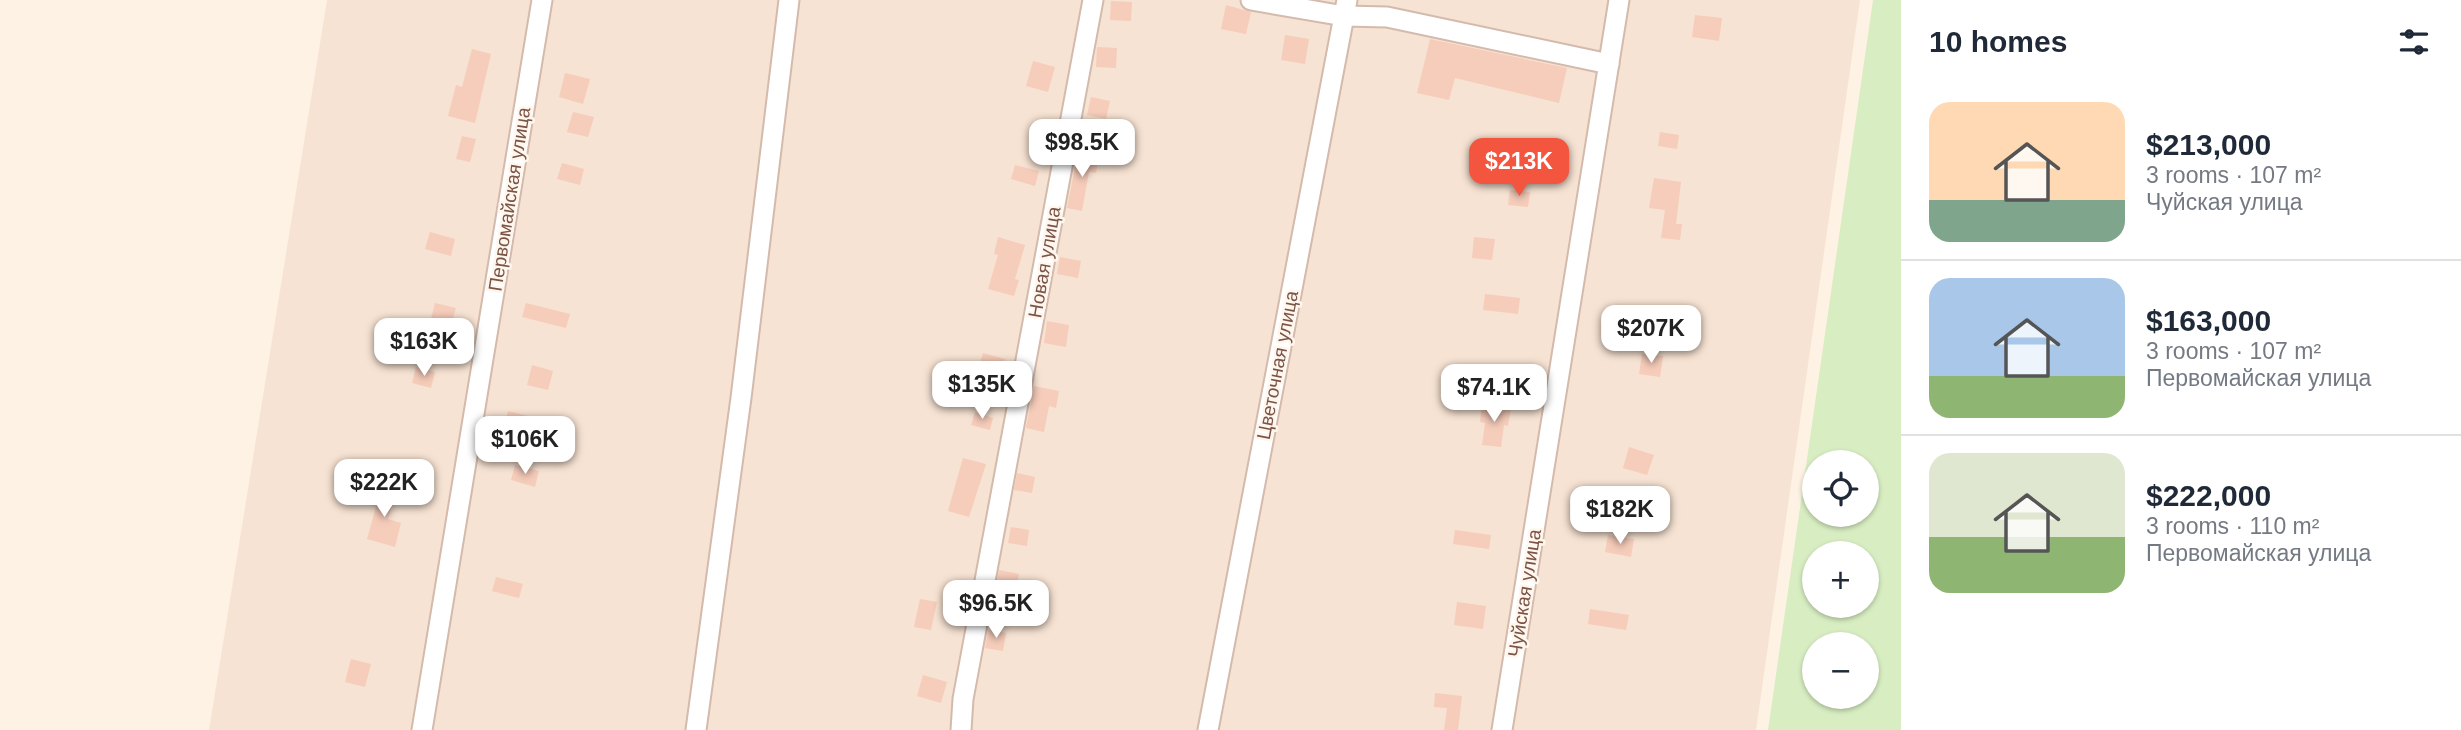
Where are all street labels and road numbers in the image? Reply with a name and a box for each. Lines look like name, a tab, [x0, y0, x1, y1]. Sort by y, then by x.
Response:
street label: Первомайская улица	[485, 105, 534, 293]
street label: Новая улица	[1024, 204, 1065, 319]
street label: Цветочная улица	[1253, 288, 1302, 441]
street label: Чуйская улица	[1504, 527, 1545, 659]

